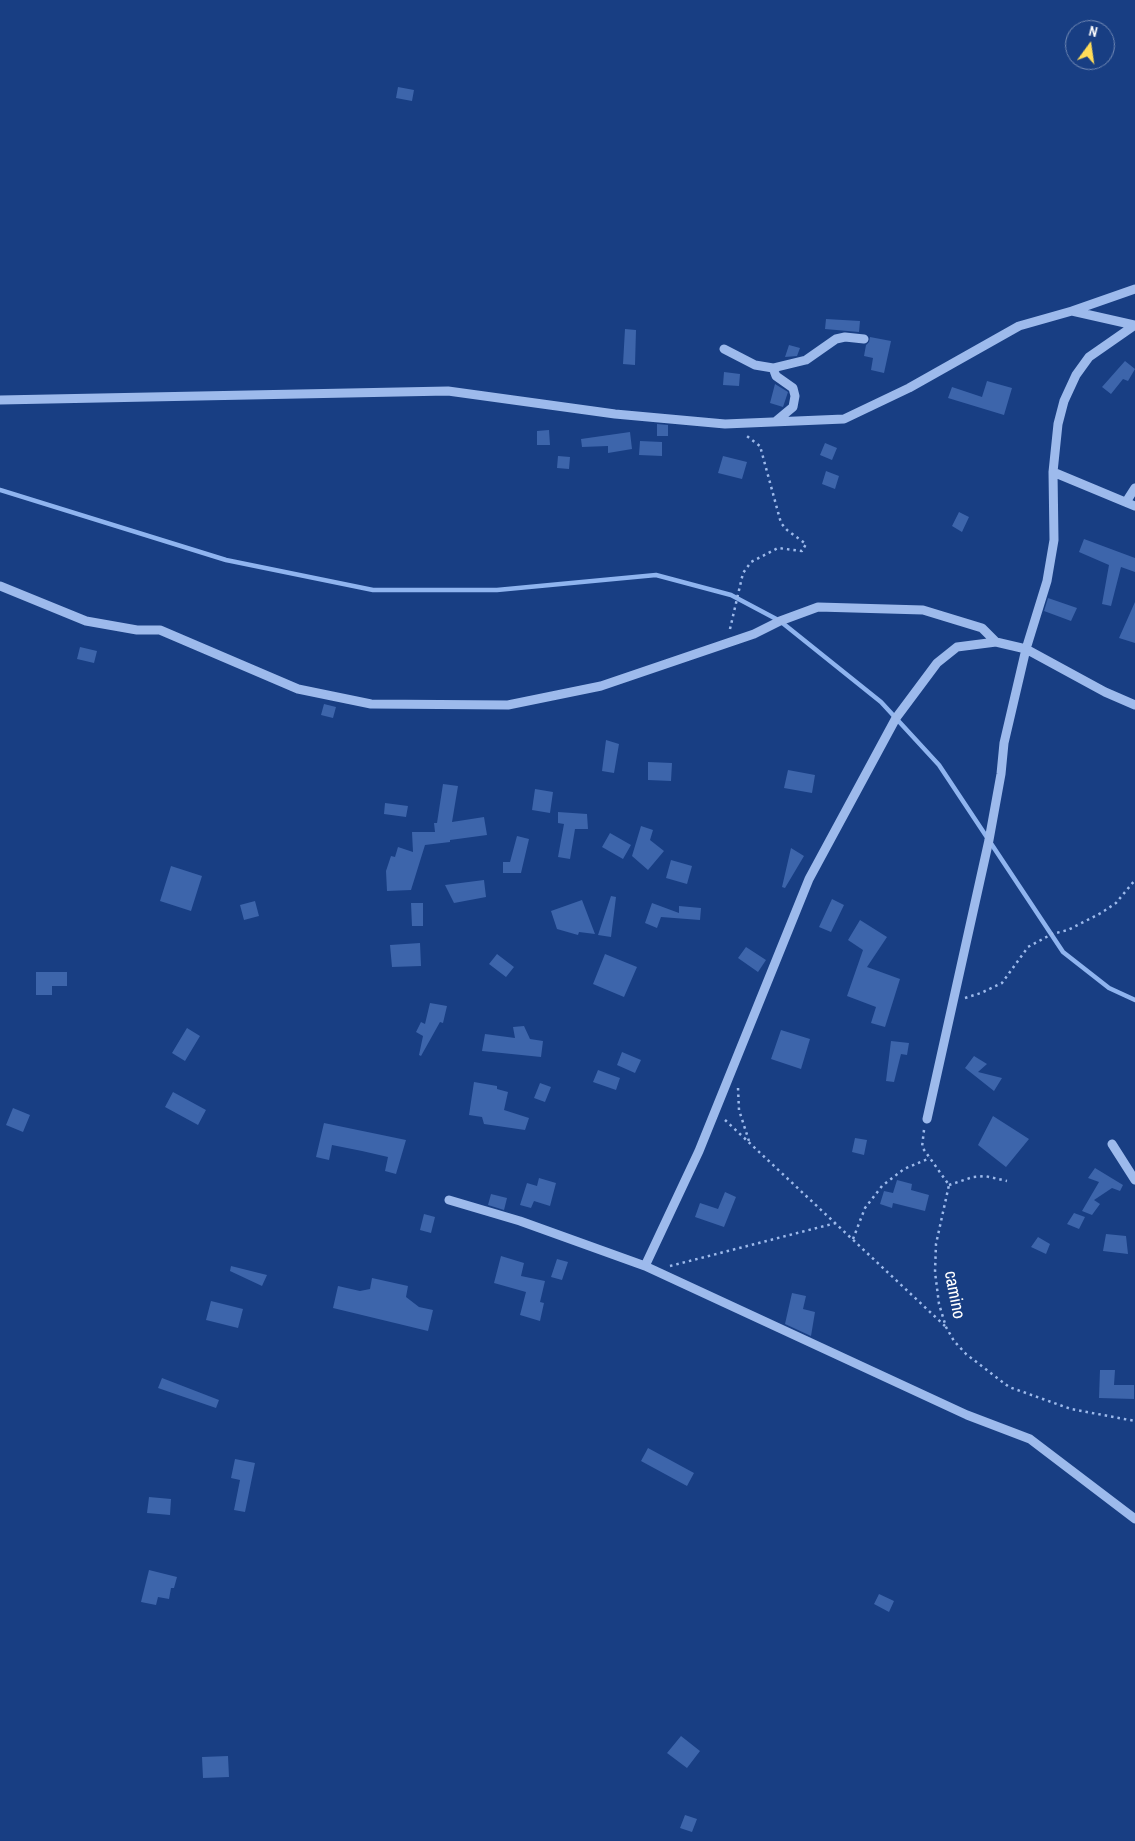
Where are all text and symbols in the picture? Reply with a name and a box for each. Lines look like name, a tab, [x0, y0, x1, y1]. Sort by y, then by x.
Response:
north arrow	[1065, 20, 1115, 70]
text: N	[1087, 22, 1100, 41]
street label: camino	[939, 1269, 969, 1321]

